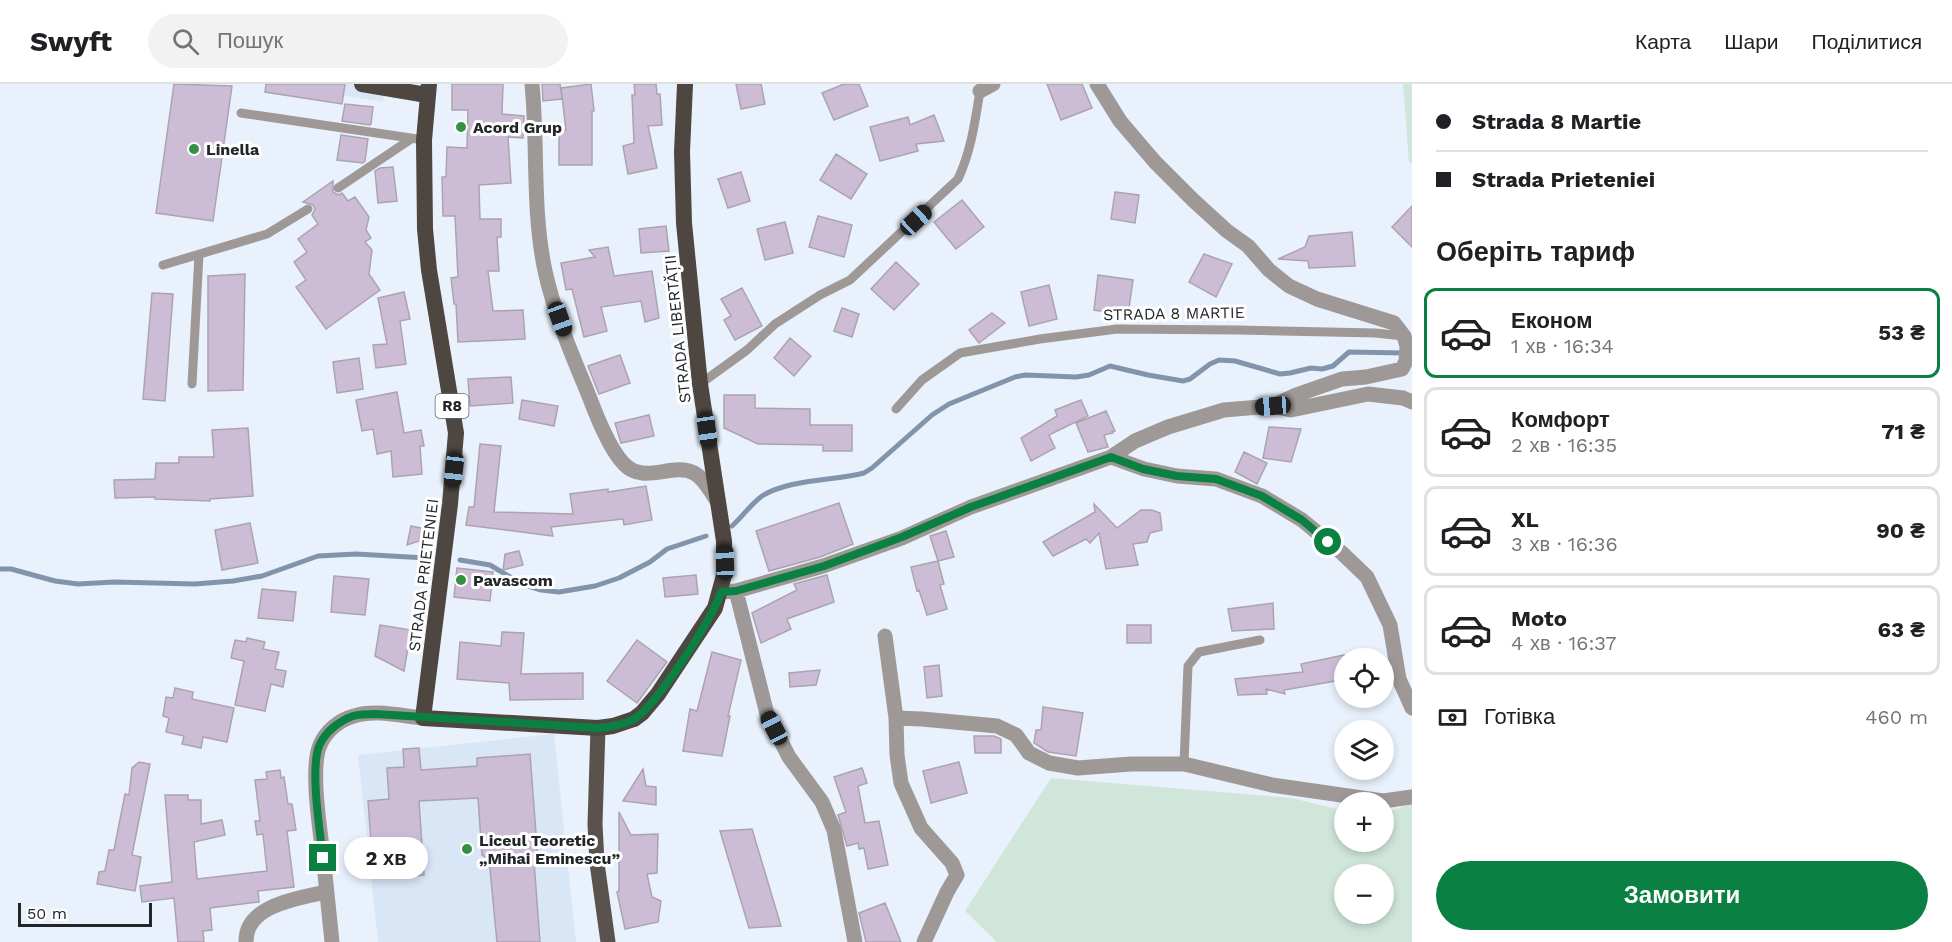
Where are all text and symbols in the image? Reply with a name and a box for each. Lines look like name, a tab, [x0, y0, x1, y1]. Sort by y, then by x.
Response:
search box	[148, 14, 568, 68]
text: Swyft	[30, 25, 112, 58]
icon: search	[169, 25, 202, 58]
text: Пошук	[217, 28, 283, 53]
text: Карта	[1635, 29, 1691, 54]
text: Шари	[1724, 29, 1779, 54]
text: Поділитися	[1812, 29, 1922, 54]
text: Strada 8 Martie	[1472, 109, 1641, 134]
place label: Acord Grup	[473, 118, 562, 137]
marker: Acord Grup	[454, 120, 468, 134]
place label: Linella	[206, 140, 260, 159]
marker: Linella	[187, 142, 201, 156]
text: Strada Prieteniei	[1472, 167, 1655, 192]
car	[897, 201, 935, 239]
text: Оберіть тариф	[1436, 236, 1635, 268]
street label: STRADA LIBERTĂȚII	[660, 254, 695, 404]
car	[545, 299, 575, 339]
street label: STRADA 8 MARTIE	[1103, 303, 1245, 324]
icon: car	[1439, 306, 1493, 360]
text: Економ	[1511, 308, 1593, 333]
text: 53 ₴	[1878, 320, 1925, 345]
text: 1 хв · 16:34	[1511, 334, 1614, 358]
road number: R8	[436, 394, 468, 418]
car	[1254, 396, 1292, 416]
icon: car	[1439, 405, 1493, 459]
text: Комфорт	[1511, 407, 1610, 432]
car	[696, 411, 718, 449]
text: 71 ₴	[1881, 419, 1925, 444]
text: 2 хв · 16:35	[1511, 433, 1617, 457]
car	[443, 451, 465, 489]
street label: STRADA PRIETENIEI	[405, 498, 442, 653]
icon: car	[1439, 504, 1493, 558]
text: XL	[1511, 507, 1539, 532]
text: 90 ₴	[1876, 518, 1925, 543]
route start	[1314, 528, 1341, 555]
text: 3 хв · 16:36	[1511, 532, 1618, 556]
car	[715, 544, 735, 580]
place label: Pavascom	[473, 571, 553, 590]
marker: Pavascom	[454, 573, 468, 587]
icon: car	[1439, 603, 1493, 657]
text: Moto	[1511, 606, 1567, 631]
text: 63 ₴	[1877, 617, 1925, 642]
text: 4 хв · 16:37	[1511, 631, 1616, 655]
map controls	[1334, 648, 1394, 924]
button: locate	[1334, 648, 1394, 708]
icon: cash	[1436, 701, 1469, 734]
text: Готівка	[1484, 704, 1555, 729]
text: 460 m	[1865, 705, 1928, 729]
car	[758, 708, 790, 748]
button: layers	[1334, 720, 1394, 780]
button: +	[1334, 792, 1394, 852]
place label: Liceul Teoretic „Mihai Eminescu”	[479, 831, 620, 868]
callout: 2 хв	[344, 837, 428, 879]
marker: Liceul Teoretic „Mihai Eminescu”	[460, 842, 474, 856]
route end	[309, 844, 336, 871]
text: 2 хв	[365, 846, 407, 870]
button: Замовити	[1436, 861, 1928, 930]
button: −	[1334, 864, 1394, 924]
scale bar	[18, 900, 152, 928]
text: 50 m	[27, 904, 67, 923]

